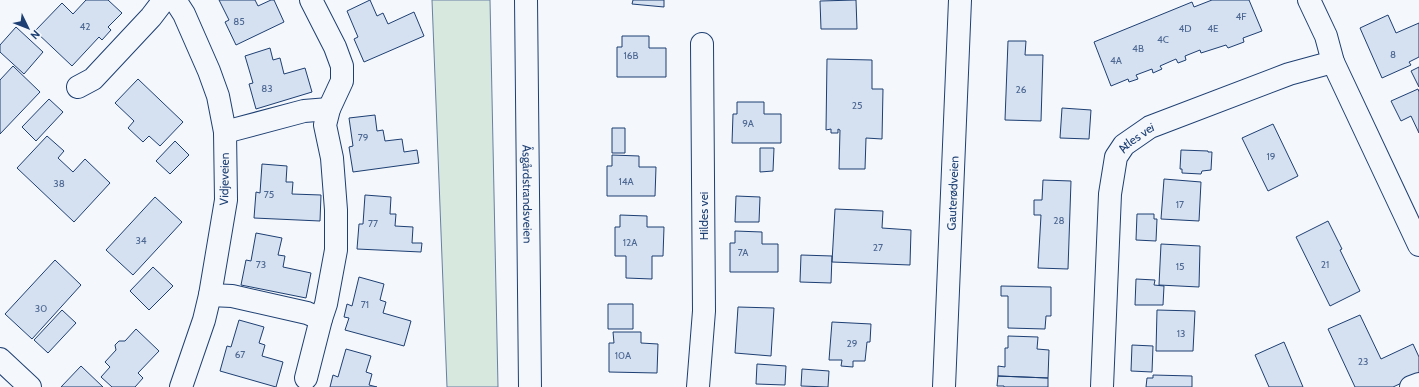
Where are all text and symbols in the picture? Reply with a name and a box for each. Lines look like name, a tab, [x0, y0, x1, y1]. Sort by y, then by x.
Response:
north arrow	[8, 8, 48, 48]
house number: 4F	[1235, 10, 1247, 23]
house number: 85	[233, 15, 245, 28]
house number: 42	[79, 20, 91, 33]
house number: 4D	[1178, 22, 1192, 35]
house number: 4E	[1207, 22, 1219, 35]
text: N	[28, 27, 43, 42]
house number: 4C	[1157, 33, 1169, 46]
house number: 4B	[1132, 42, 1144, 55]
house number: 8	[1390, 48, 1396, 61]
house number: 16B	[624, 49, 638, 62]
house number: 4A	[1110, 54, 1123, 67]
house number: 83	[261, 82, 273, 95]
house number: 26	[1016, 83, 1027, 96]
house number: 25	[852, 99, 862, 112]
house number: 9A	[742, 117, 755, 130]
street label: Atles vei	[1114, 119, 1156, 155]
house number: 79	[358, 131, 369, 144]
street label: Åsgårdstrandsveien	[520, 145, 536, 244]
house number: 19	[1267, 150, 1276, 163]
street label: Vidjeveien	[216, 152, 232, 206]
street label: Gauterødveien	[943, 155, 961, 231]
house number: 14A	[618, 175, 634, 188]
house number: 38	[53, 177, 65, 190]
house number: 75	[264, 188, 274, 201]
street label: Hildes vei	[696, 192, 711, 240]
house number: 17	[1176, 198, 1184, 211]
house number: 28	[1053, 214, 1065, 227]
house number: 77	[368, 217, 378, 230]
house number: 34	[135, 234, 147, 247]
house number: 12A	[623, 236, 638, 249]
house number: 27	[873, 241, 883, 254]
house number: 7A	[738, 246, 749, 259]
house number: 73	[256, 258, 266, 271]
house number: 21	[1321, 258, 1329, 271]
house number: 15	[1176, 260, 1184, 273]
house number: 71	[361, 298, 369, 311]
house number: 30	[35, 302, 47, 315]
house number: 13	[1177, 327, 1185, 340]
house number: 29	[847, 337, 858, 350]
house number: 67	[235, 348, 245, 361]
house number: 10A	[615, 349, 632, 362]
house number: 23	[1358, 355, 1368, 368]

